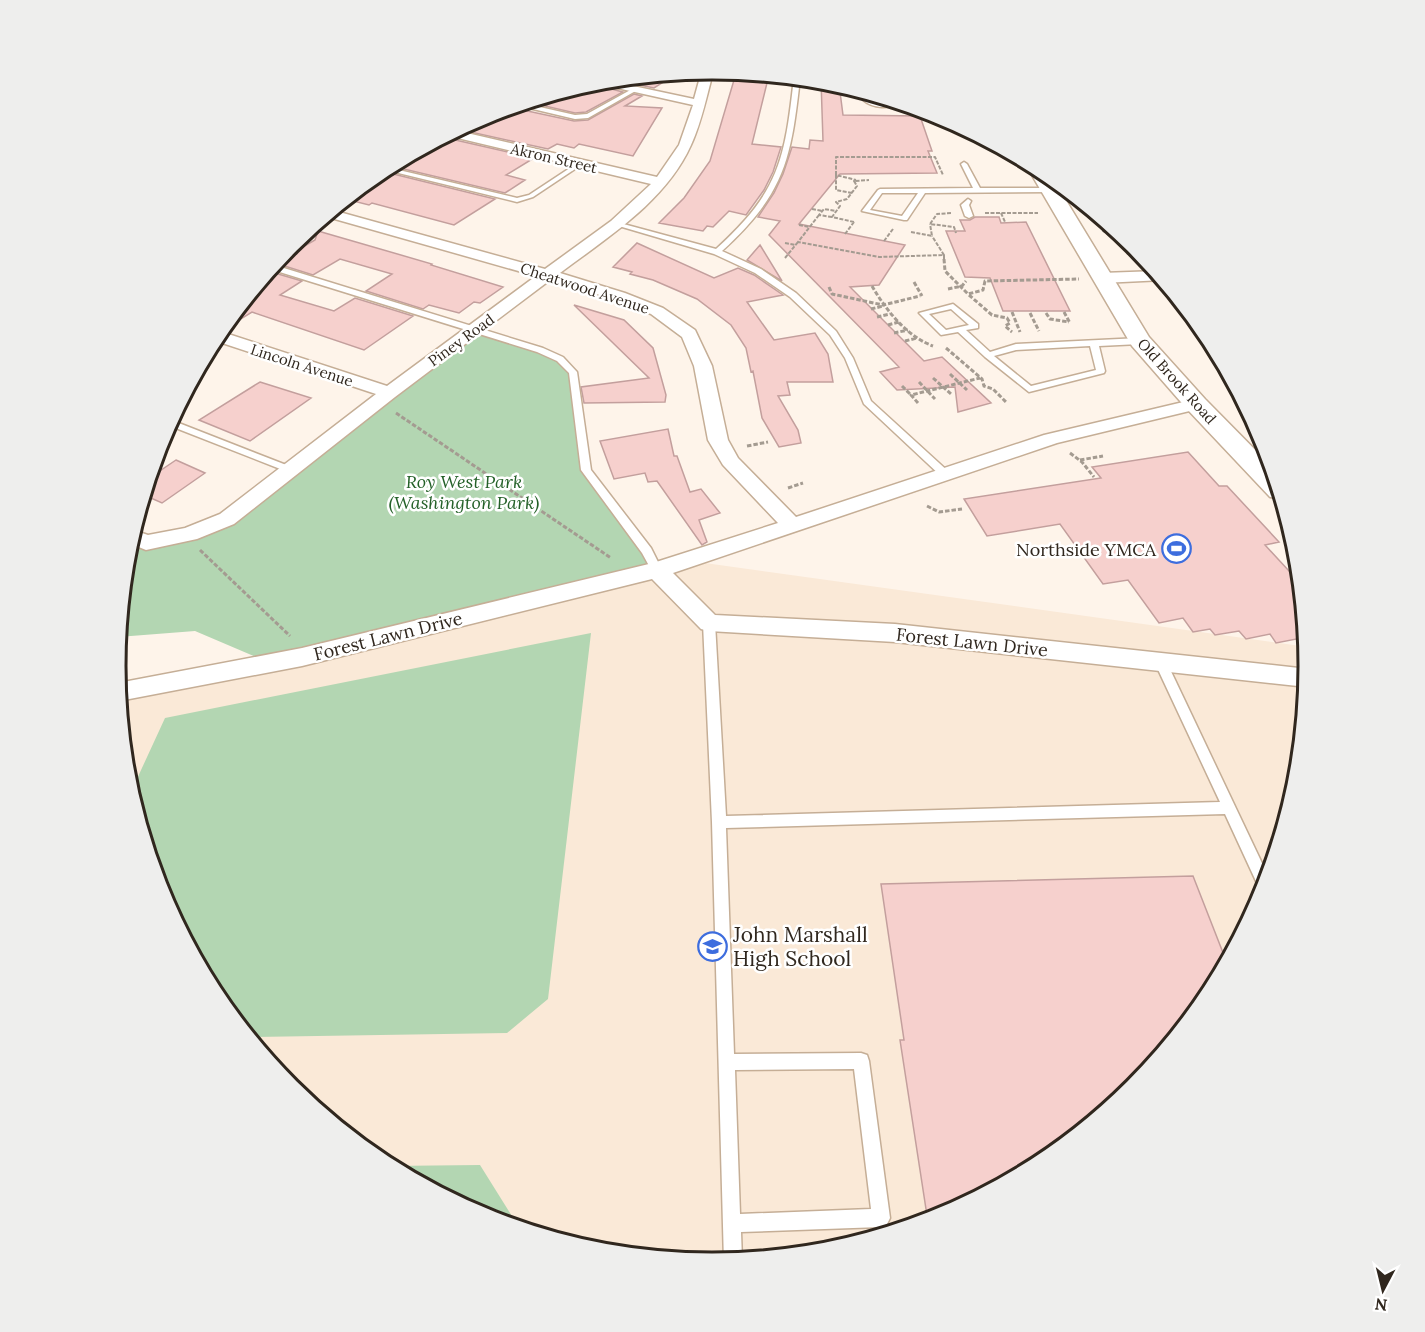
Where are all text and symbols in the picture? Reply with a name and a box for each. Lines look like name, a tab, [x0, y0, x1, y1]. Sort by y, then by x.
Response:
street label: Akron Street	[508, 139, 599, 177]
street label: Cheatwood Avenue	[518, 258, 652, 318]
street label: Piney Road	[424, 310, 498, 370]
street label: Old Brook Road	[1134, 334, 1220, 428]
street label: Lincoln Avenue	[248, 339, 356, 391]
park label: Roy West Park (Washington Park)	[389, 470, 539, 514]
sports icon: Northside YMCA	[1161, 533, 1193, 565]
place label: Northside YMCA	[1016, 538, 1157, 561]
street label: Forest Lawn Drive	[311, 606, 465, 666]
street label: Forest Lawn Drive	[895, 623, 1049, 661]
place label: John Marshall High School	[732, 921, 868, 972]
school or university icon: John Marshall High School	[696, 930, 728, 962]
north arrow	[1353, 1260, 1413, 1320]
text: N	[1374, 1294, 1389, 1316]

